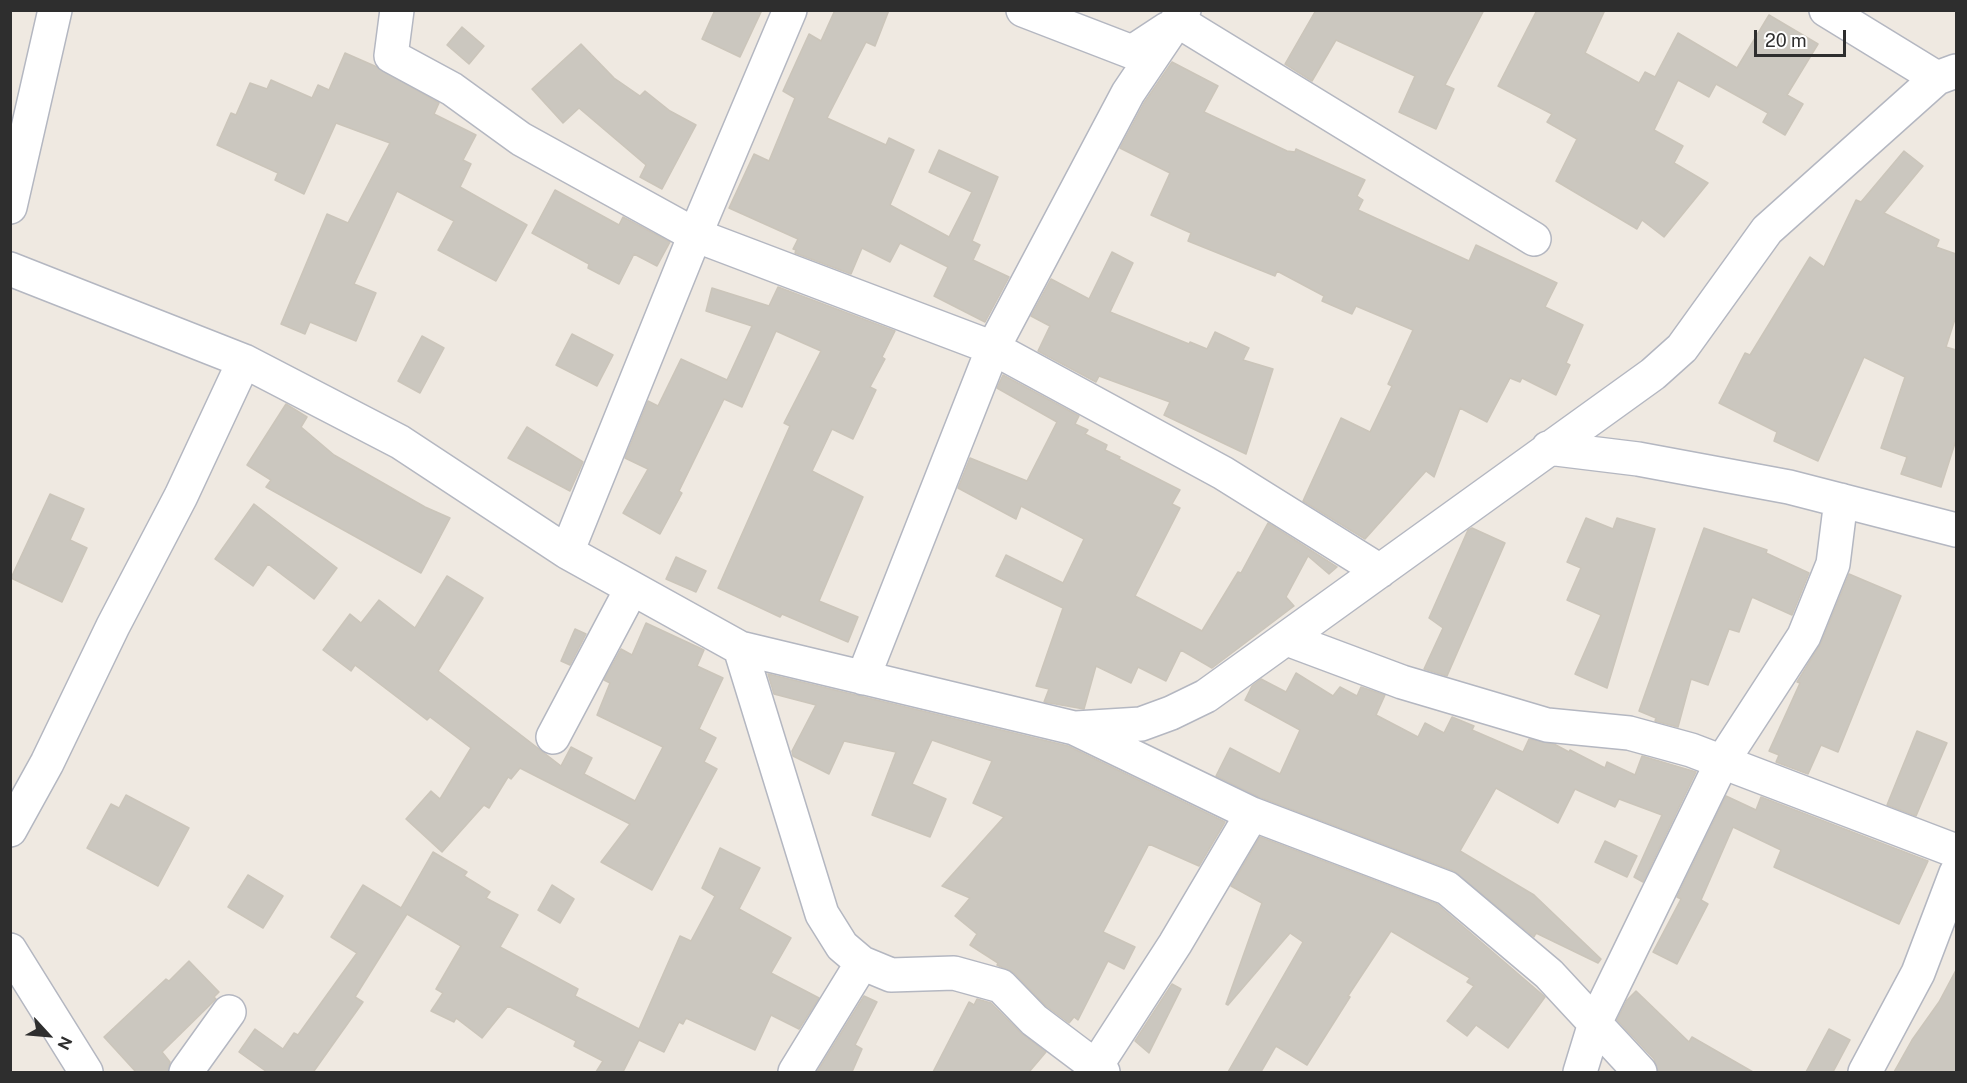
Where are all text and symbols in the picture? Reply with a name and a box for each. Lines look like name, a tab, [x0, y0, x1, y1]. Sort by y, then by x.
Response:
scale bar	[1757, 18, 1848, 56]
text: 20 m	[1765, 30, 1807, 51]
north arrow	[18, 1005, 78, 1065]
text: N	[53, 1033, 76, 1053]

